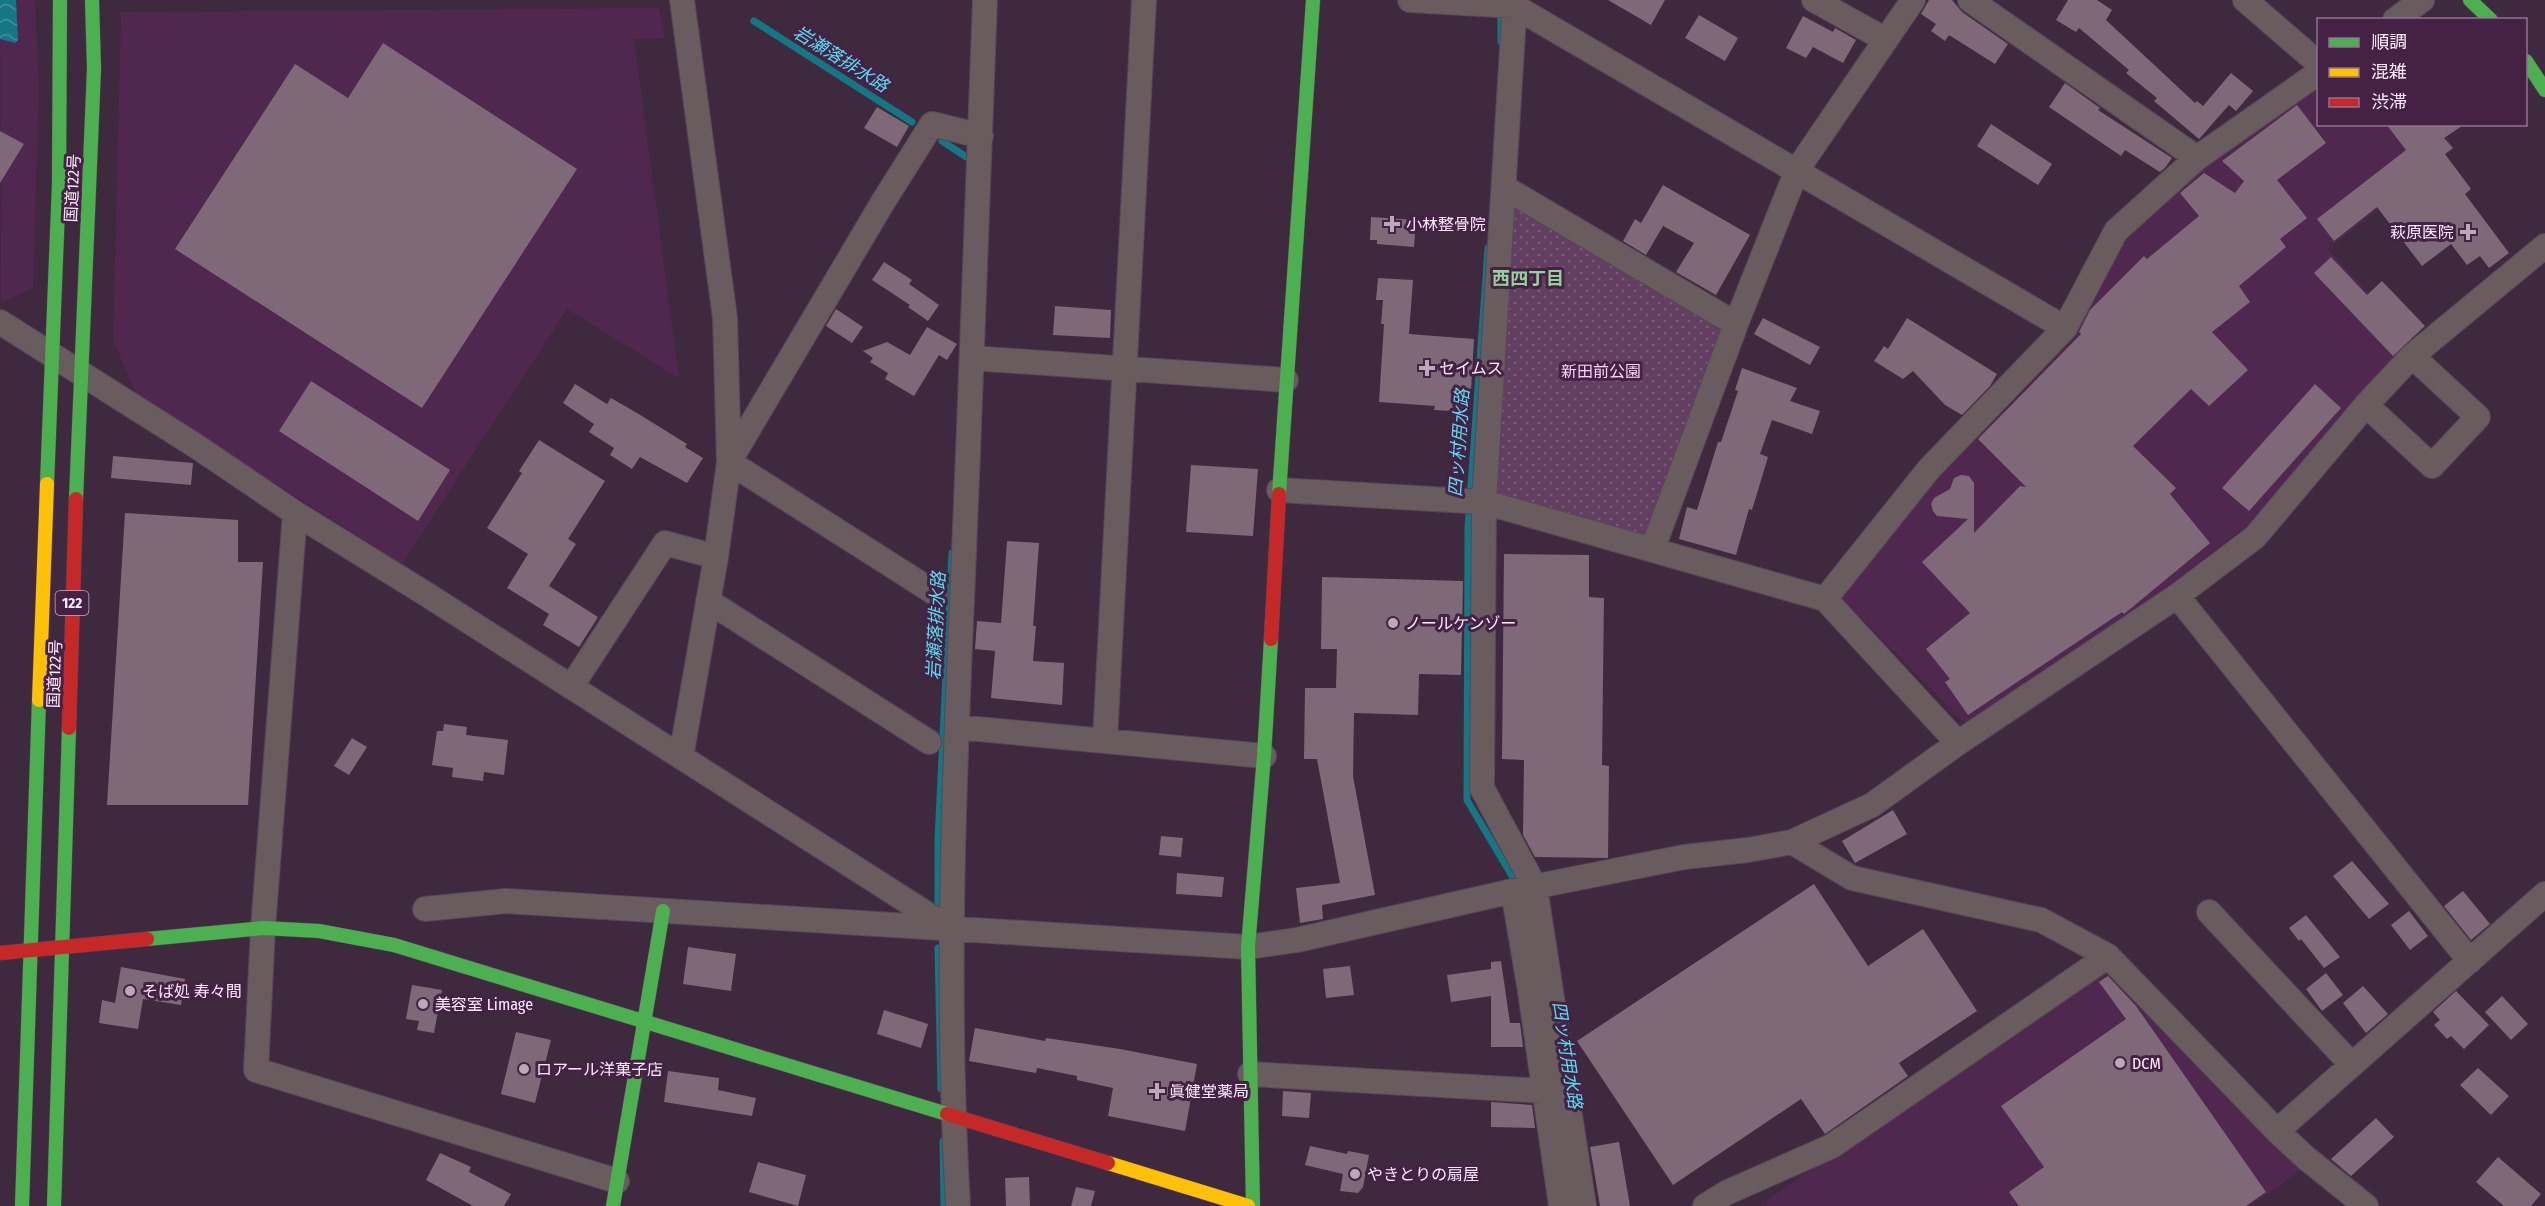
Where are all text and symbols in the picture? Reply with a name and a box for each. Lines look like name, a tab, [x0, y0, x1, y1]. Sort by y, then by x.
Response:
legend	[2317, 18, 2527, 126]
water label: 岩瀬落排水路	[789, 21, 894, 98]
text: 順調	[2371, 31, 2407, 53]
text: 混雑	[2371, 61, 2407, 83]
text: 渋滞	[2371, 91, 2407, 113]
street label: 国道122号	[61, 153, 84, 223]
marker: 小林整骨院	[1383, 215, 1401, 233]
place label: 小林整骨院	[1406, 215, 1486, 234]
place label: 萩原医院	[2390, 223, 2454, 242]
marker: 萩原医院	[2459, 223, 2477, 241]
district label: 西四丁目	[1492, 268, 1564, 290]
place label: セイムス	[1439, 359, 1503, 378]
marker: セイムス	[1420, 361, 1434, 375]
park label: 新田前公園	[1561, 362, 1641, 381]
water label: 四ッ村用水路	[1444, 386, 1474, 498]
water label: 岩瀬落排水路	[922, 570, 950, 681]
road number: 122	[56, 591, 88, 615]
place label: ノールケンゾー	[1405, 614, 1517, 633]
marker: ノールケンゾー	[1386, 616, 1400, 630]
street label: 国道122号	[44, 640, 65, 709]
place label: そば処 寿々間	[142, 982, 242, 1001]
marker: そば処 寿々間	[123, 984, 137, 998]
place label: 美容室 Limage	[435, 995, 533, 1014]
marker: 美容室 Limage	[416, 997, 430, 1011]
water label: 四ッ村用水路	[1548, 1000, 1587, 1112]
place label: DCM	[2132, 1054, 2161, 1073]
marker: DCM	[2113, 1056, 2127, 1070]
place label: ロアール洋菓子店	[536, 1060, 663, 1079]
marker: ロアール洋菓子店	[517, 1062, 531, 1076]
place label: 眞健堂薬局	[1169, 1082, 1249, 1101]
marker: 眞健堂薬局	[1150, 1084, 1164, 1098]
place label: やきとりの扇屋	[1367, 1165, 1479, 1184]
marker: やきとりの扇屋	[1348, 1167, 1362, 1181]

